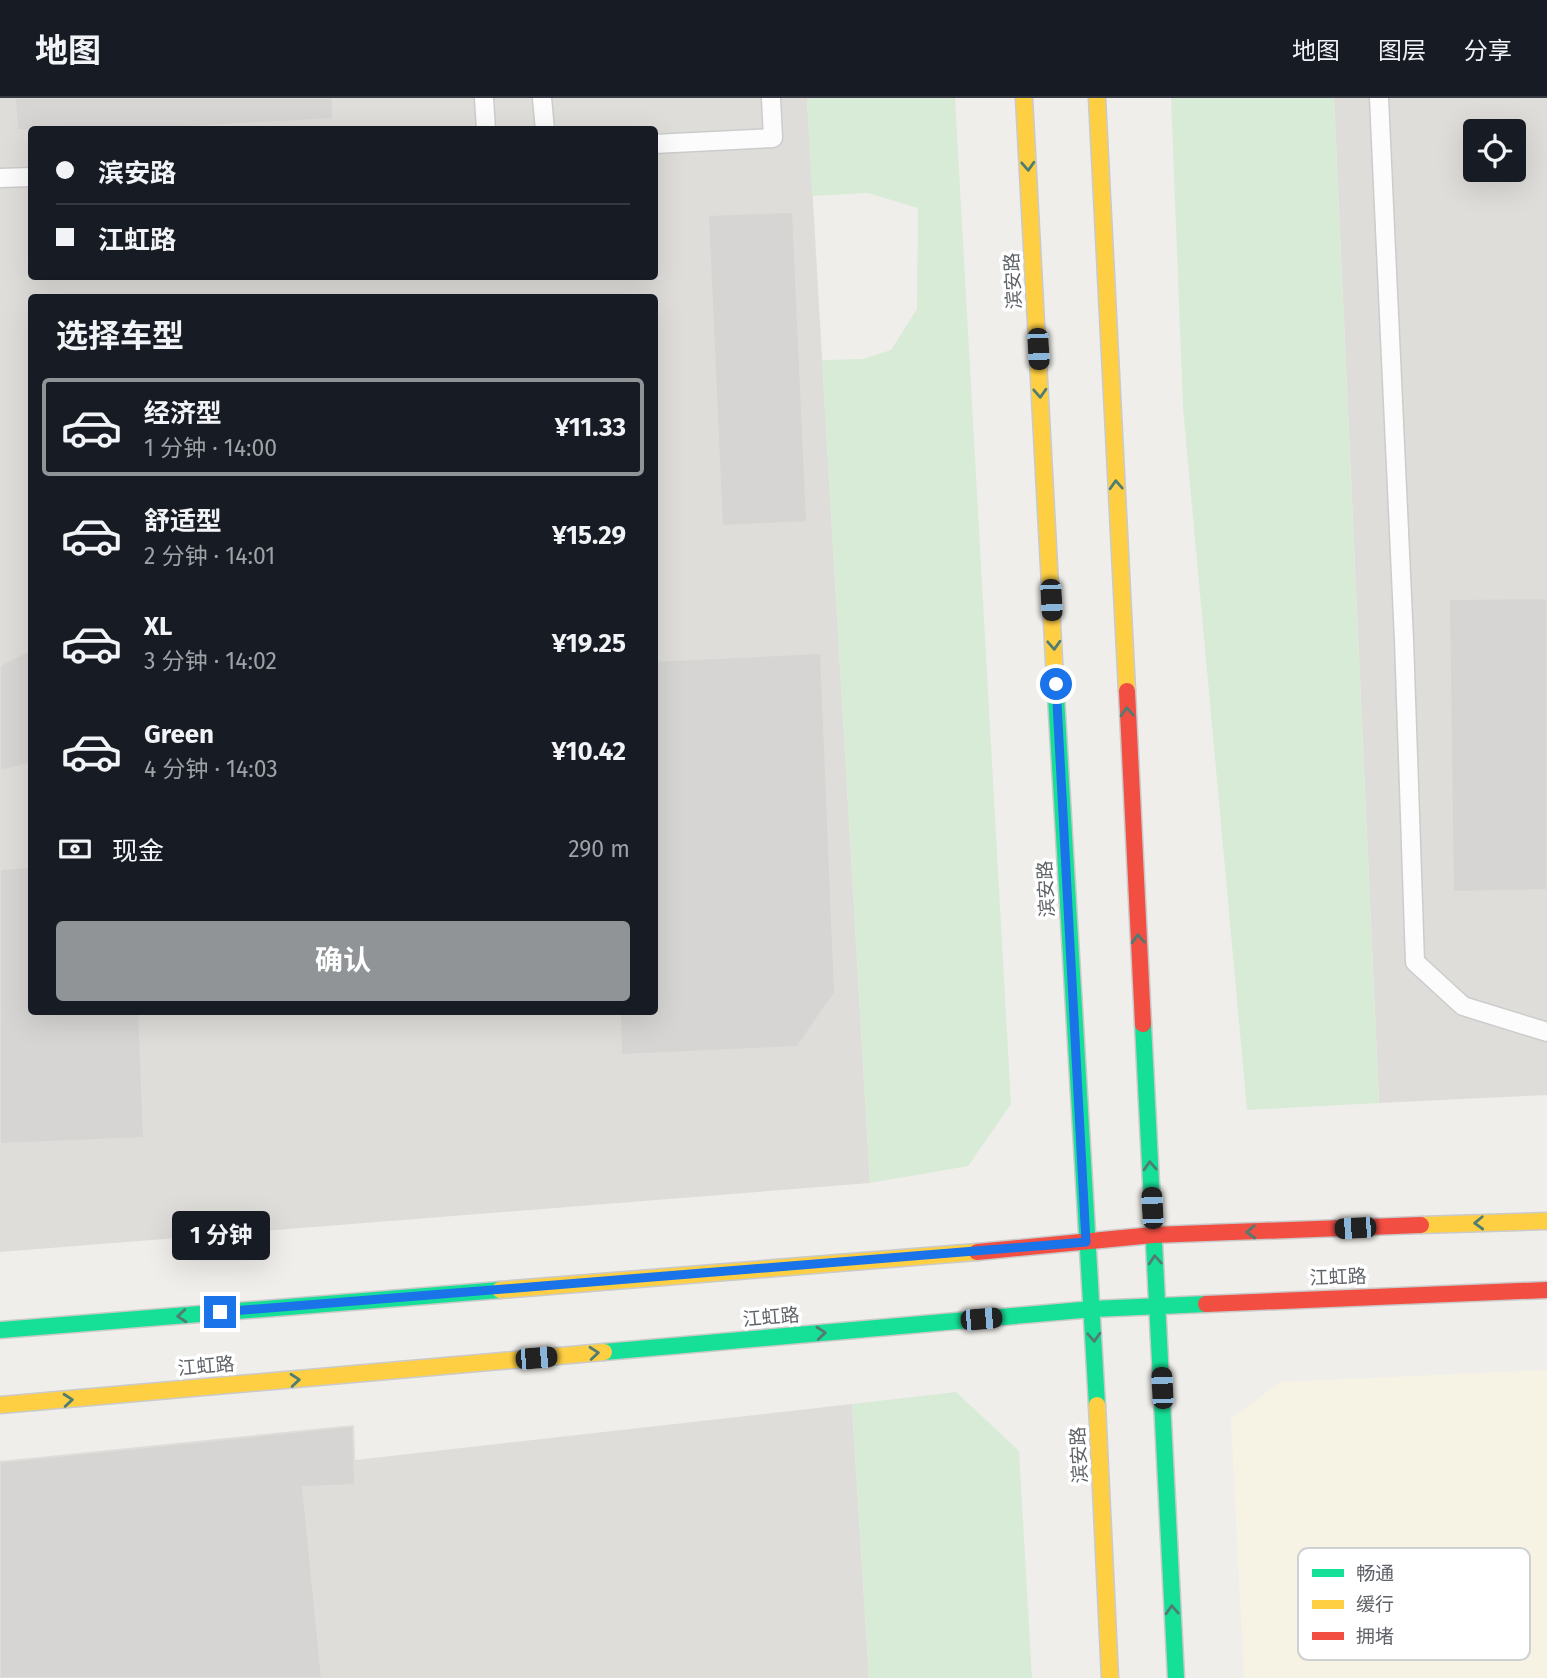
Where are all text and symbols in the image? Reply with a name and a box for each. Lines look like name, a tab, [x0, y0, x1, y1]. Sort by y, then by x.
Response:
text: 地图	[35, 31, 101, 71]
text: 地图	[1292, 37, 1340, 65]
text: 图层	[1378, 37, 1426, 65]
text: 分享	[1464, 37, 1512, 65]
map controls	[1463, 119, 1526, 182]
button: locate	[1463, 119, 1526, 182]
text: 滨安路	[98, 158, 176, 189]
one-way arrow	[1020, 161, 1035, 172]
text: 江虹路	[98, 225, 176, 256]
street label: 滨安路	[1000, 252, 1026, 310]
text: 选择车型	[56, 317, 184, 355]
car	[1027, 327, 1050, 371]
one-way arrow	[1032, 388, 1047, 399]
icon: car	[60, 396, 123, 459]
text: 经济型	[144, 398, 222, 429]
text: ¥11.33	[555, 412, 626, 443]
text: 1 分钟 · 14:00	[144, 434, 277, 462]
one-way arrow	[1108, 479, 1123, 490]
icon: car	[60, 504, 123, 567]
text: 舒适型	[144, 506, 222, 537]
text: ¥15.29	[552, 520, 626, 551]
text: 2 分钟 · 14:01	[144, 542, 275, 570]
car	[1040, 578, 1063, 622]
text: XL	[144, 611, 172, 642]
icon: car	[60, 612, 123, 675]
text: ¥19.25	[552, 628, 626, 659]
one-way arrow	[1046, 640, 1061, 651]
text: 3 分钟 · 14:02	[144, 647, 277, 675]
route start	[1040, 668, 1072, 700]
one-way arrow	[1120, 706, 1135, 717]
text: Green	[144, 719, 214, 750]
icon: car	[60, 720, 123, 783]
text: ¥10.42	[551, 736, 626, 767]
text: 4 分钟 · 14:03	[144, 755, 278, 783]
icon: cash	[56, 830, 94, 868]
text: 290 m	[568, 835, 630, 863]
text: 现金	[112, 836, 164, 867]
street label: 滨安路	[1033, 860, 1059, 918]
button: 确认	[56, 921, 630, 1001]
one-way arrow	[1131, 933, 1146, 944]
one-way arrow	[1142, 1161, 1157, 1172]
car	[1141, 1186, 1164, 1230]
callout: 1 分钟	[171, 1210, 269, 1260]
car	[1334, 1216, 1377, 1240]
one-way arrow	[1473, 1216, 1484, 1231]
text: 1 分钟	[190, 1221, 252, 1249]
one-way arrow	[1246, 1225, 1257, 1240]
one-way arrow	[1148, 1254, 1163, 1265]
street label: 江虹路	[1309, 1265, 1367, 1289]
route end	[204, 1296, 236, 1328]
street label: 江虹路	[742, 1303, 800, 1331]
car	[960, 1307, 1003, 1331]
one-way arrow	[176, 1308, 187, 1323]
one-way arrow	[816, 1326, 827, 1341]
one-way arrow	[1087, 1331, 1102, 1342]
car	[515, 1346, 558, 1370]
one-way arrow	[589, 1346, 600, 1361]
street label: 江虹路	[177, 1352, 235, 1380]
car	[1151, 1366, 1174, 1410]
one-way arrow	[289, 1373, 300, 1388]
one-way arrow	[62, 1392, 74, 1407]
street label: 滨安路	[1066, 1426, 1092, 1484]
legend	[1298, 1548, 1530, 1660]
text: 畅通	[1356, 1562, 1394, 1585]
text: 缓行	[1356, 1593, 1394, 1616]
one-way arrow	[1165, 1604, 1180, 1615]
text: 拥堵	[1356, 1625, 1394, 1648]

